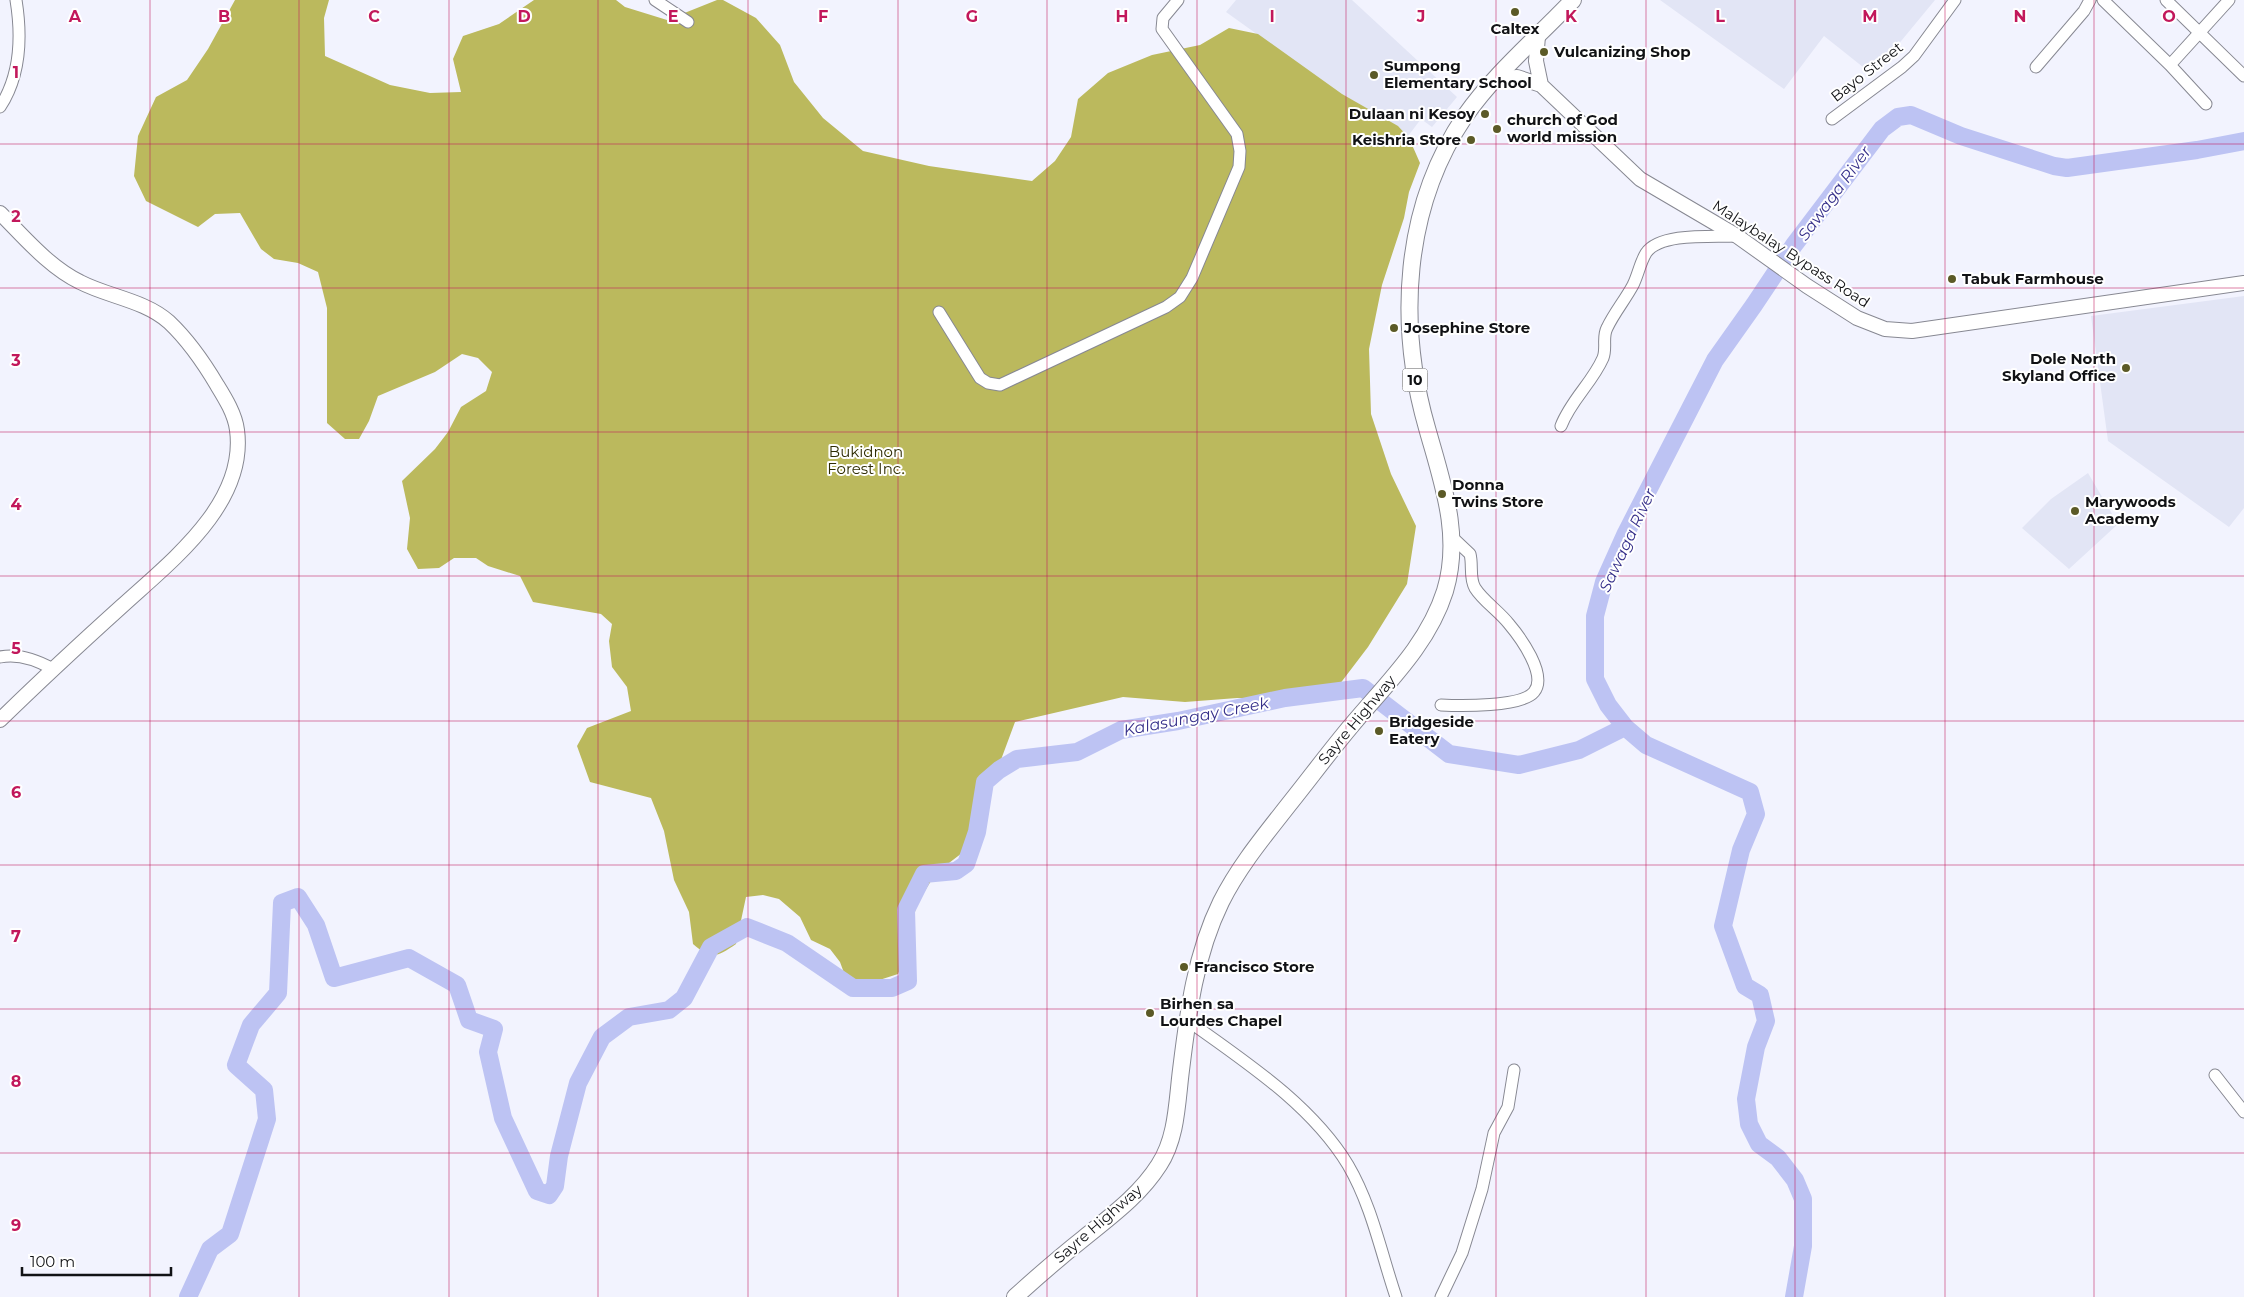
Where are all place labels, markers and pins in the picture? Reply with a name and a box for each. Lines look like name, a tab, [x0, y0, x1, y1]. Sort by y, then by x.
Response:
marker: Caltex	[1509, 6, 1521, 18]
place label: Caltex	[1490, 19, 1540, 38]
place label: Vulcanizing Shop	[1553, 42, 1691, 61]
marker: Vulcanizing Shop	[1538, 46, 1550, 58]
place label: Sumpong Elementary School	[1384, 56, 1532, 92]
marker: Sumpong Elementary School	[1368, 69, 1380, 81]
place label: Dulaan ni Kesoy	[1349, 104, 1476, 123]
marker: Dulaan ni Kesoy	[1479, 108, 1491, 120]
place label: church of God world mission	[1507, 110, 1618, 146]
marker: church of God world mission	[1491, 123, 1503, 135]
place label: Keishria Store	[1352, 130, 1461, 149]
marker: Keishria Store	[1465, 134, 1477, 146]
place label: Tabuk Farmhouse	[1962, 269, 2104, 288]
marker: Tabuk Farmhouse	[1946, 273, 1958, 285]
place label: Josephine Store	[1403, 318, 1530, 337]
marker: Josephine Store	[1388, 322, 1400, 334]
place label: Dole North Skyland Office	[2002, 349, 2116, 385]
marker: Dole North Skyland Office	[2120, 362, 2132, 374]
place label: Donna Twins Store	[1452, 475, 1543, 511]
marker: Donna Twins Store	[1436, 488, 1448, 500]
place label: Marywoods Academy	[2084, 492, 2176, 528]
marker: Marywoods Academy	[2069, 505, 2081, 517]
place label: Bridgeside Eatery	[1389, 712, 1474, 748]
marker: Bridgeside Eatery	[1373, 725, 1385, 737]
place label: Francisco Store	[1194, 957, 1315, 976]
marker: Francisco Store	[1178, 961, 1190, 973]
place label: Birhen sa Lourdes Chapel	[1160, 994, 1282, 1030]
marker: Birhen sa Lourdes Chapel	[1144, 1007, 1156, 1019]

